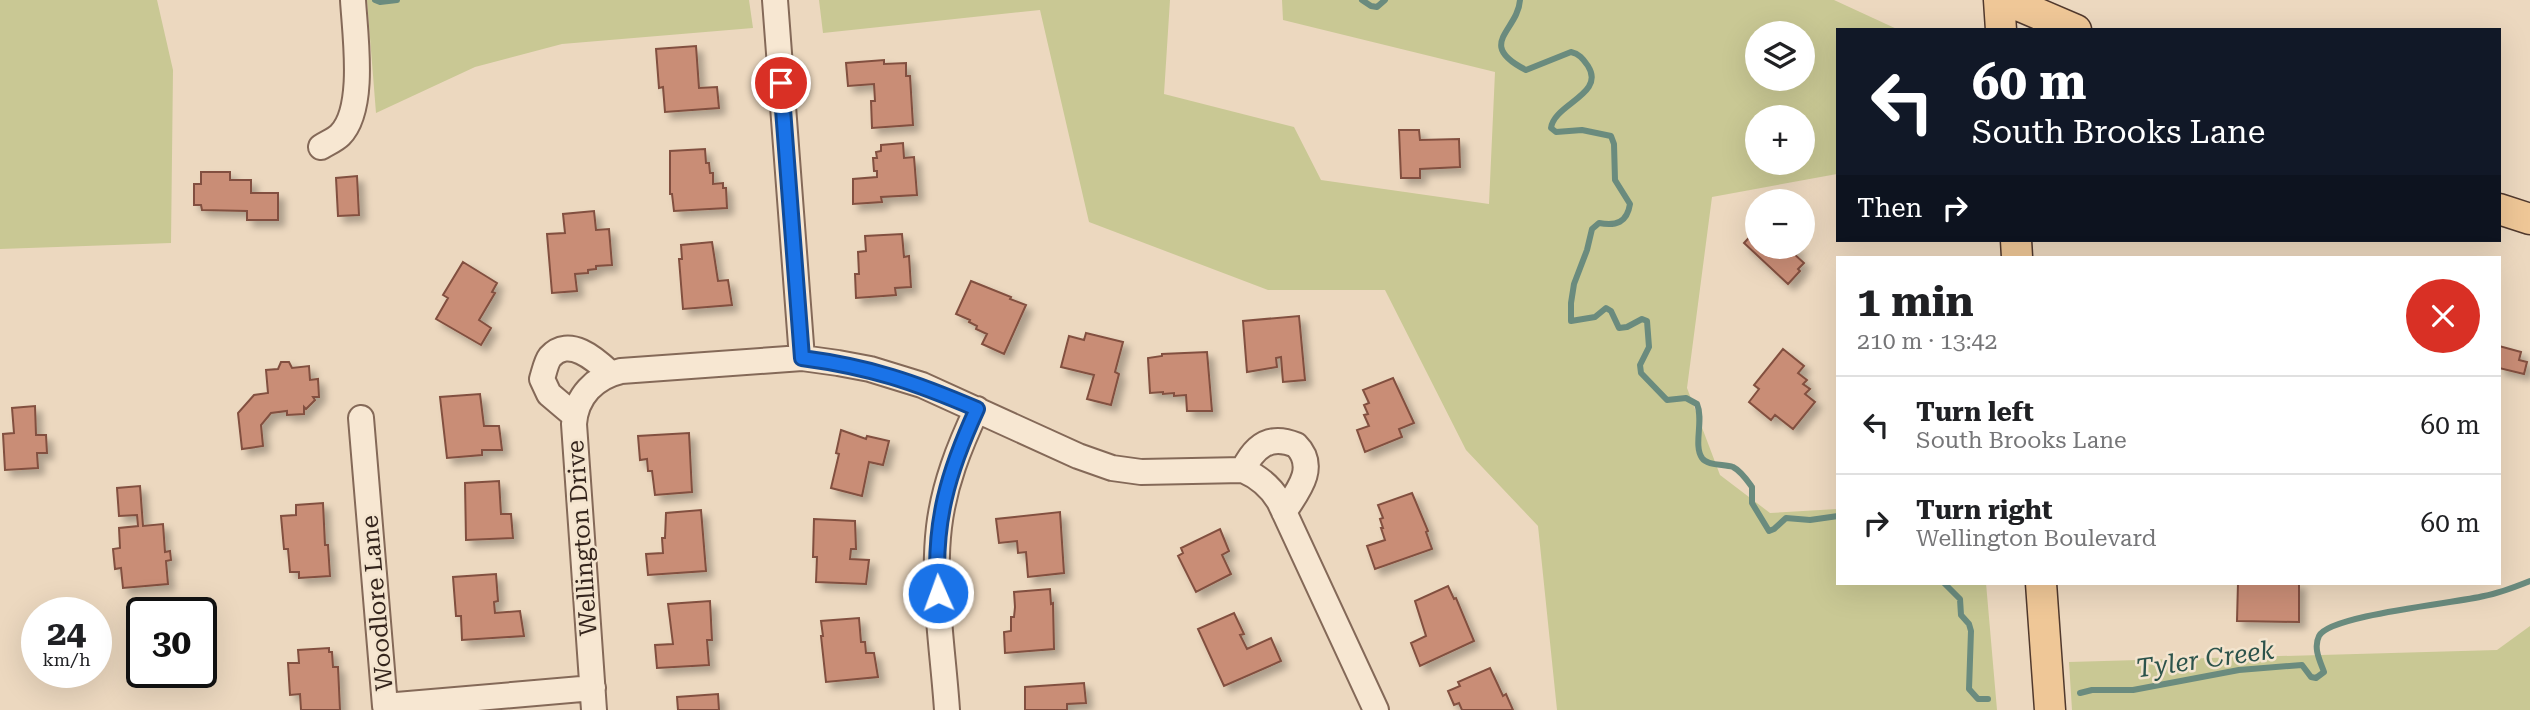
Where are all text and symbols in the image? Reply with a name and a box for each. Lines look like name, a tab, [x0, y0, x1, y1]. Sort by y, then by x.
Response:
map controls	[1745, 21, 1815, 259]
button: layers	[1745, 21, 1815, 91]
pin	[751, 53, 811, 113]
text: 60 m	[1972, 54, 2087, 111]
icon: left	[1857, 56, 1948, 147]
icon: arrive	[762, 64, 800, 102]
button: +	[1745, 105, 1815, 175]
text: South Brooks Lane	[1972, 113, 2265, 151]
button: −	[1745, 189, 1815, 259]
icon: right	[1936, 189, 1974, 227]
text: Then	[1857, 193, 1922, 223]
text: 1 min	[1857, 277, 1974, 326]
button: close	[2406, 279, 2480, 353]
text: 210 m · 13:42	[1857, 328, 1997, 355]
text: Turn left	[1916, 397, 2034, 427]
icon: left	[1857, 406, 1895, 444]
text: 60 m	[2421, 410, 2480, 440]
text: South Brooks Lane	[1916, 427, 2127, 454]
street label: Wellington Drive	[561, 439, 603, 637]
text: Turn right	[1916, 495, 2052, 525]
icon: right	[1857, 504, 1895, 542]
text: 60 m	[2421, 508, 2480, 538]
street label: Woodlore Lane	[355, 514, 399, 692]
text: Wellington Boulevard	[1916, 525, 2156, 552]
position arrow	[901, 556, 975, 630]
speed limit sign: 30	[126, 597, 217, 688]
text: 24	[47, 613, 86, 654]
water label: Tyler Creek	[2134, 634, 2277, 684]
text: km/h	[42, 649, 91, 670]

